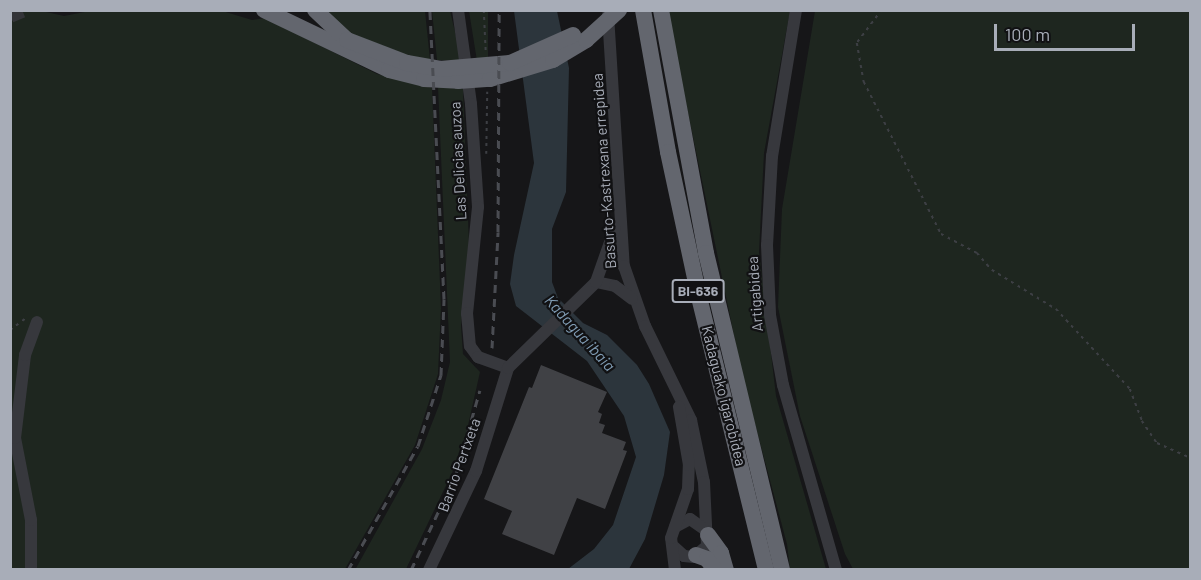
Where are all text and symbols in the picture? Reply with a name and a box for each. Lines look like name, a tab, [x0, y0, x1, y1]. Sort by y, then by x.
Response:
scale bar	[997, 12, 1138, 50]
text: 100 m	[1005, 23, 1050, 45]
street label: Basurto-Kastrexana errepidea	[588, 73, 620, 269]
street label: Las Delicias auzoa	[446, 101, 470, 221]
street label: Artigabidea	[743, 256, 767, 332]
road number: BI-636	[671, 280, 725, 302]
water label: Kadagua ibaia	[541, 291, 619, 375]
street label: Kadaguako igarobidea	[698, 324, 750, 468]
street label: Barrio Pertxeta	[434, 416, 484, 514]

